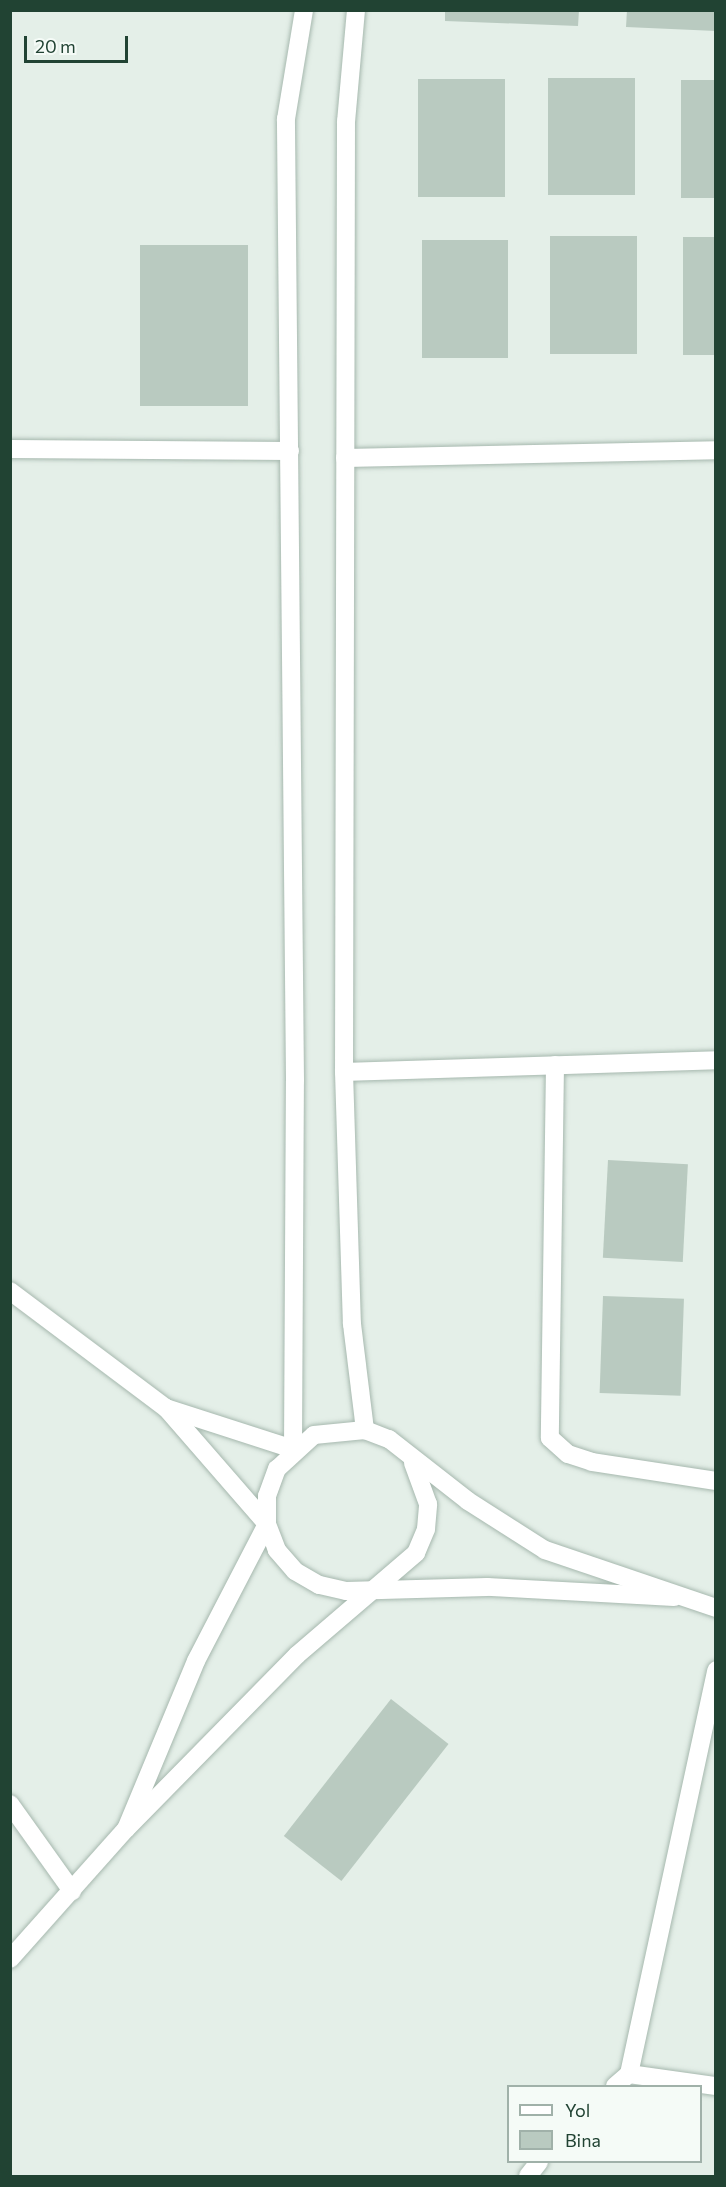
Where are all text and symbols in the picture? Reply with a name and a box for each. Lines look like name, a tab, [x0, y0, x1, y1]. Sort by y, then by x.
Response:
scale bar	[27, 24, 130, 62]
text: 20 m	[35, 35, 76, 57]
legend	[507, 2085, 702, 2163]
text: Yol	[565, 2099, 590, 2121]
text: Bina	[565, 2129, 601, 2151]

